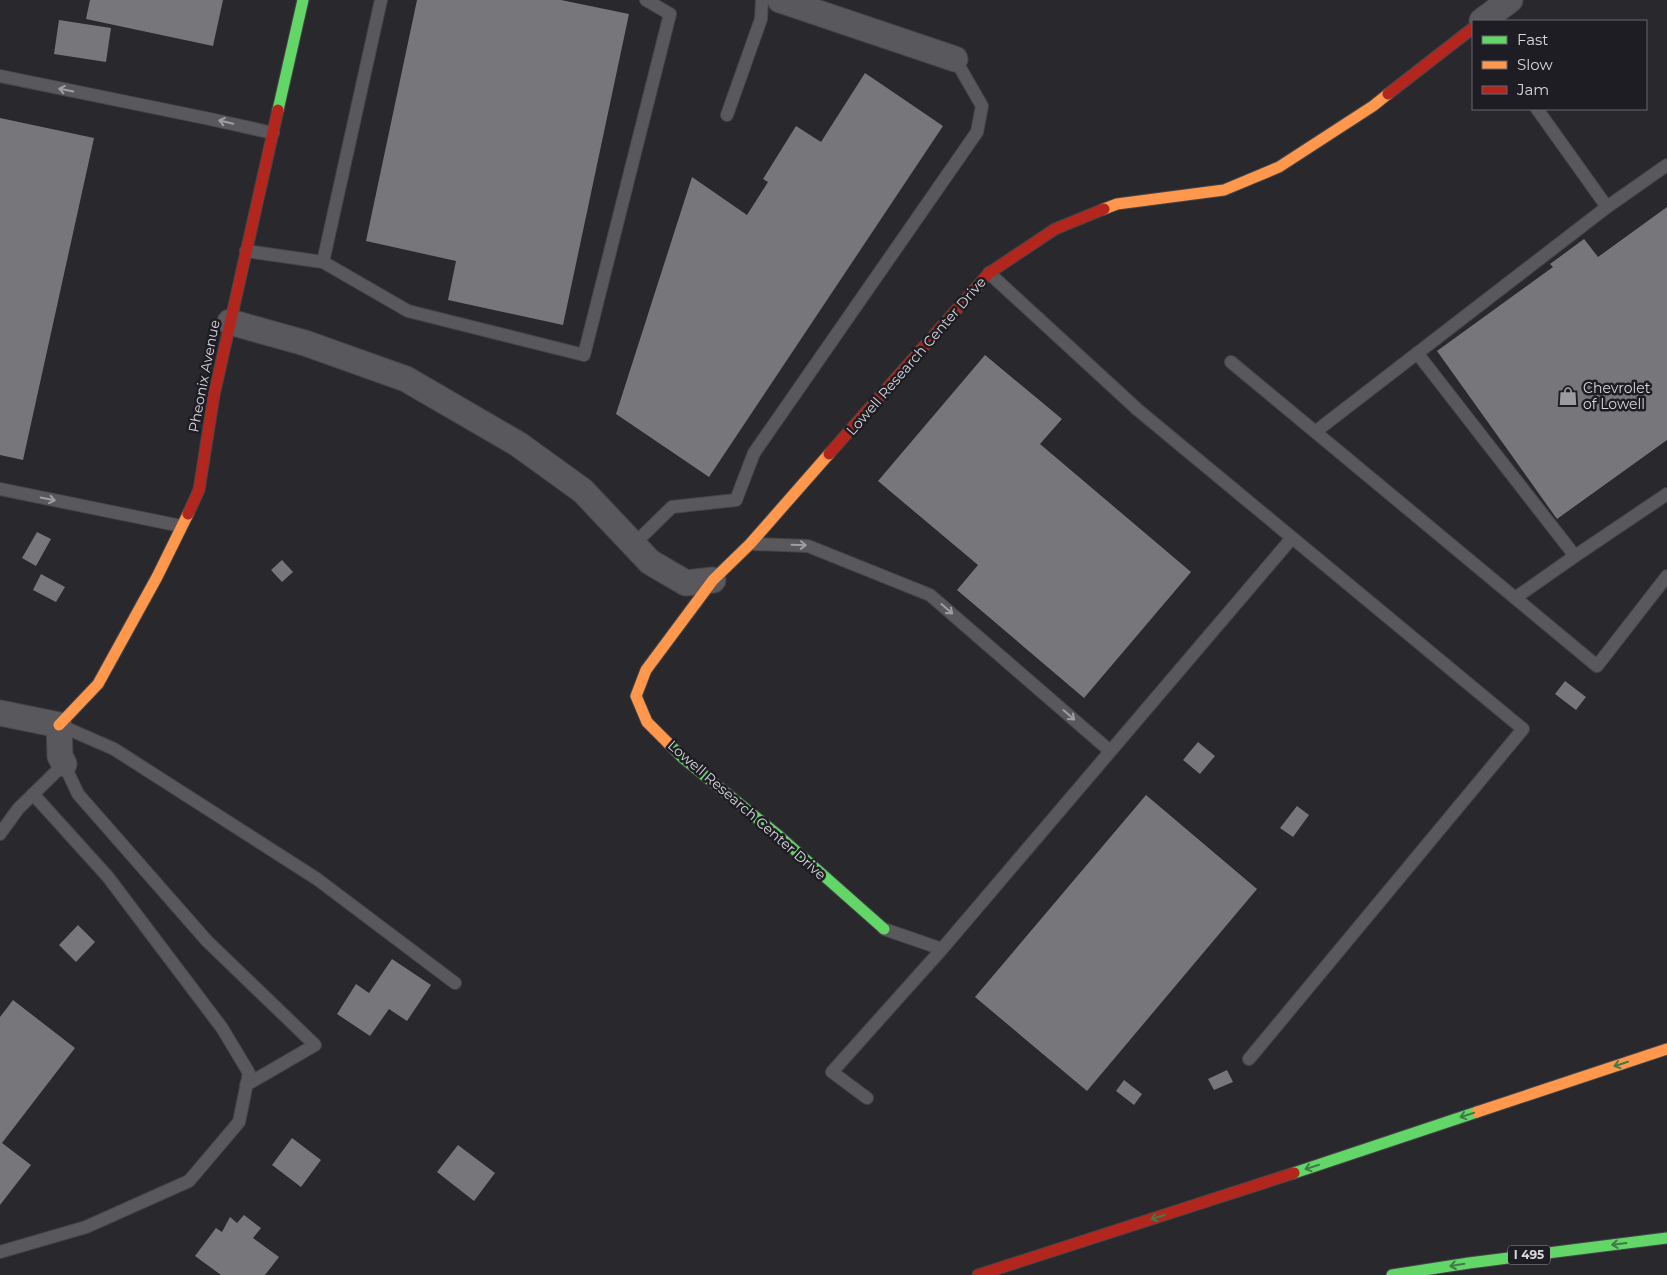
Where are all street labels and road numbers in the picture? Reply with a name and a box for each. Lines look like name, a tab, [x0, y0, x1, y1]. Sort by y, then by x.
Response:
street label: Lowell Research Center Drive	[842, 273, 990, 439]
street label: Pheonix Avenue	[184, 318, 224, 434]
street label: Lowell Research Center Drive	[664, 736, 830, 884]
road number: I 495	[1508, 1246, 1550, 1264]

